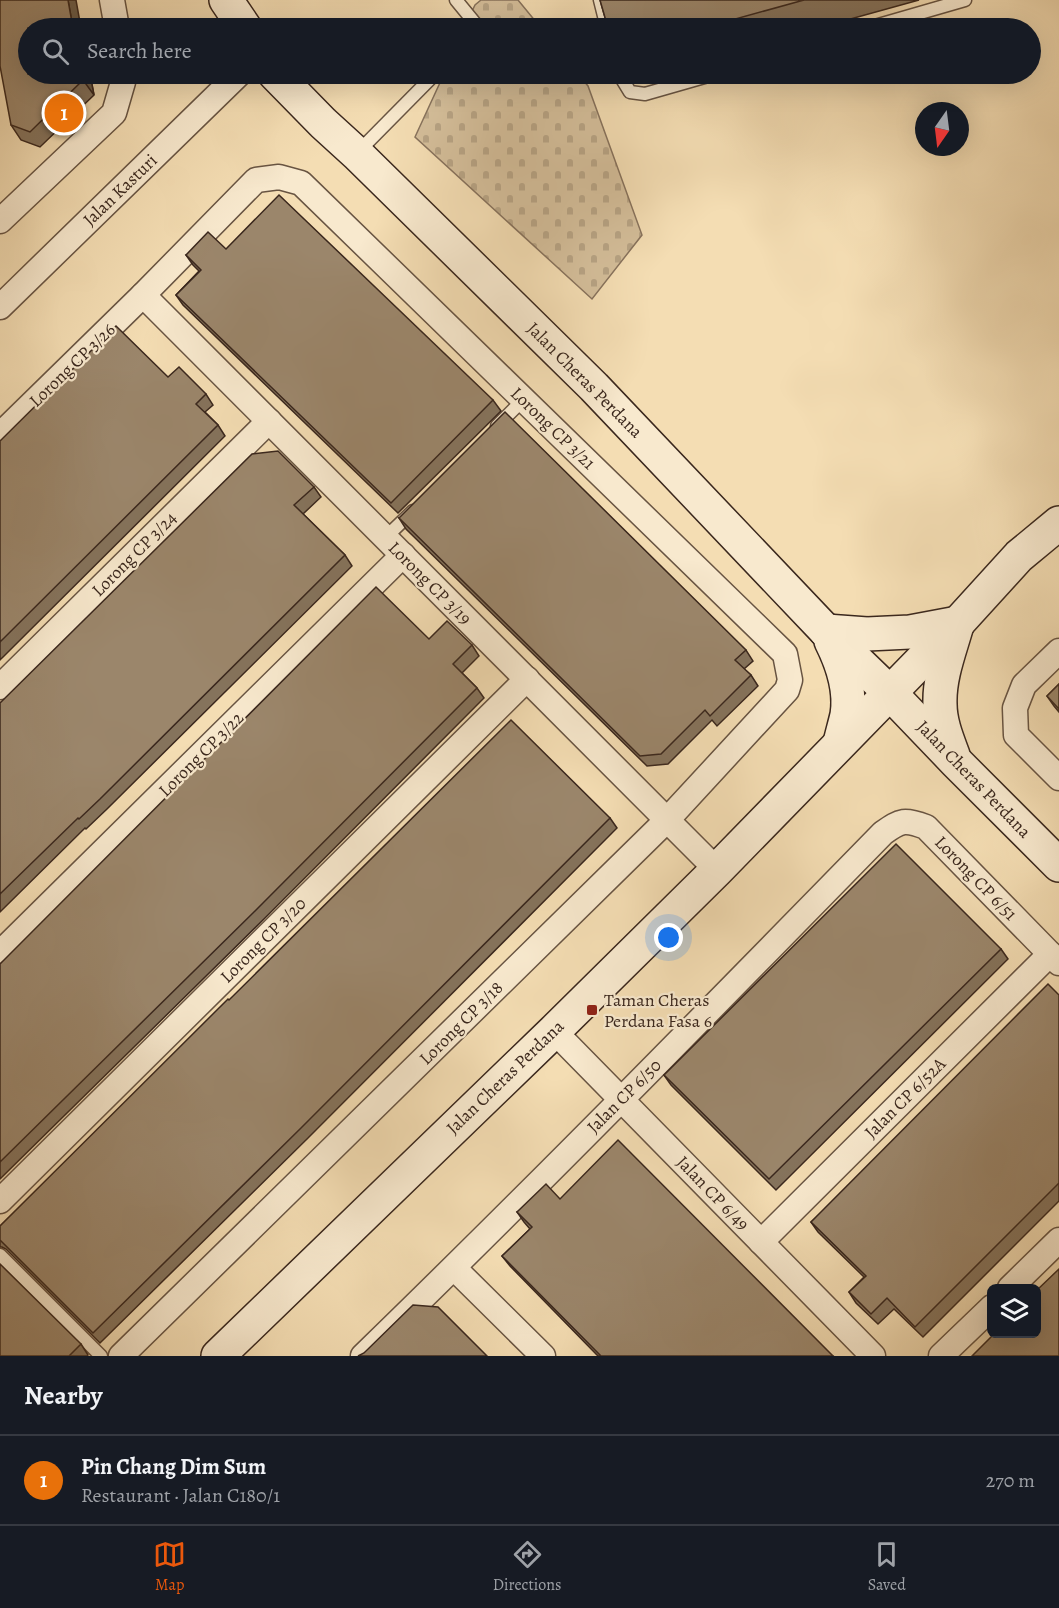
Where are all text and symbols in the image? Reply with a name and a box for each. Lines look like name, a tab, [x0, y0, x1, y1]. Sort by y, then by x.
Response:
search box	[18, 18, 1041, 84]
icon: search	[39, 35, 72, 68]
text: Search here	[87, 36, 192, 66]
pin: 1	[44, 90, 84, 136]
north arrow	[915, 102, 969, 156]
street label: Jalan Kasturi	[78, 149, 162, 231]
street label: Jalan Cheras Perdana	[522, 317, 649, 444]
street label: Lorong CP 3/26	[24, 318, 120, 412]
street label: Lorong CP 3/21	[505, 381, 601, 475]
street label: Lorong CP 3/24	[86, 506, 182, 602]
street label: Lorong CP 3/19	[383, 536, 477, 630]
street label: Lorong CP 3/22	[153, 706, 249, 802]
street label: Jalan Cheras Perdana	[912, 715, 1037, 844]
street label: Lorong CP 6/51	[929, 830, 1023, 926]
street label: Lorong CP 3/20	[215, 892, 311, 988]
your location	[654, 923, 683, 952]
street label: Lorong CP 3/18	[414, 976, 508, 1070]
place label: Taman Cheras Perdana Fasa 6	[604, 988, 712, 1033]
marker: Taman Cheras Perdana Fasa 6	[585, 1003, 599, 1017]
street label: Jalan Cheras Perdana	[441, 1014, 570, 1139]
street label: Jalan CP 6/52A	[859, 1052, 951, 1144]
street label: Jalan CP 6/50	[581, 1053, 667, 1139]
street label: Jalan CP 6/49	[671, 1150, 755, 1236]
map controls	[987, 1284, 1041, 1338]
button: layers	[987, 1284, 1041, 1338]
text: Nearby	[24, 1378, 103, 1413]
text: Pin Chang Dim Sum	[81, 1452, 266, 1482]
text: 1	[40, 1467, 47, 1494]
text: 270 m	[986, 1467, 1035, 1494]
text: Restaurant · Jalan C180/1	[81, 1482, 280, 1509]
tab: Map	[153, 1538, 186, 1596]
tab: Directions	[493, 1538, 561, 1596]
tab: Saved	[868, 1538, 906, 1596]

